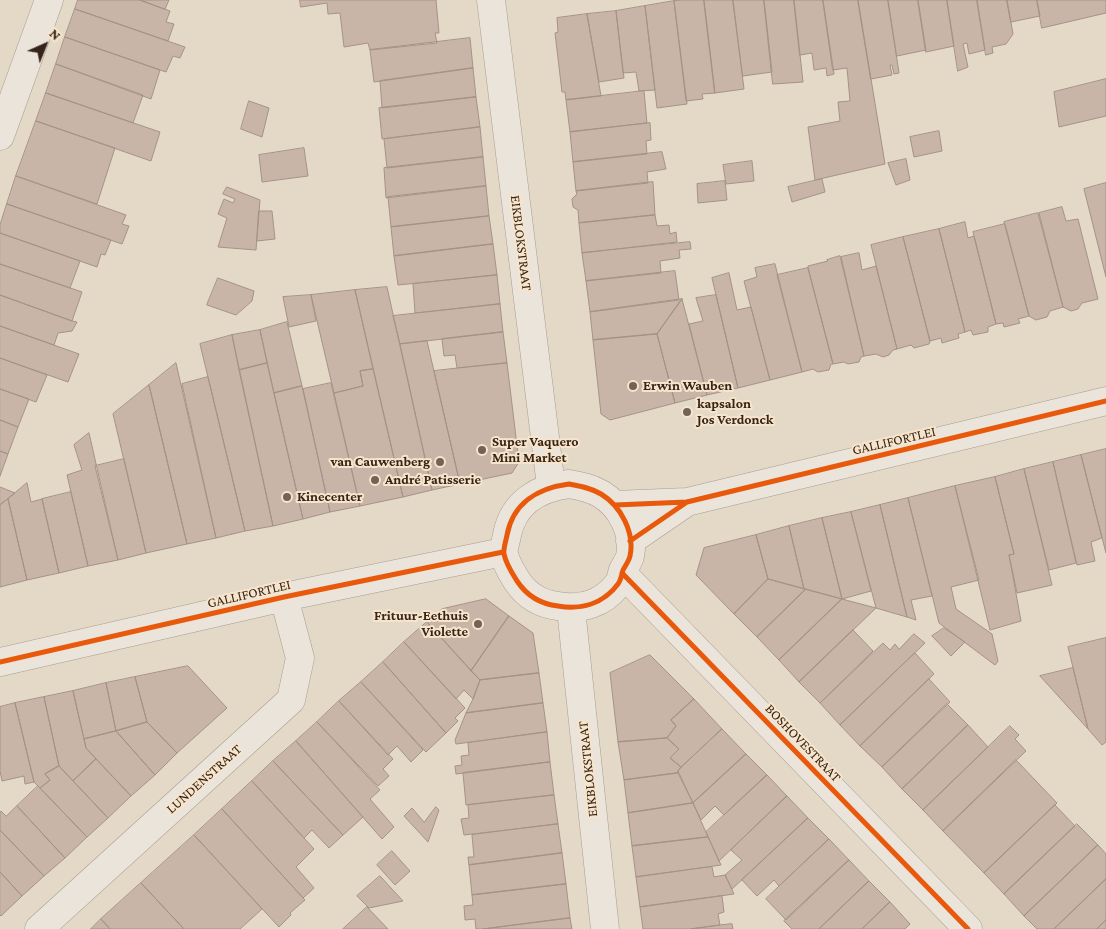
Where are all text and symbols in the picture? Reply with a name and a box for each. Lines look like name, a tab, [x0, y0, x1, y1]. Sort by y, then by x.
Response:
north arrow	[20, 20, 70, 70]
text: N	[46, 25, 64, 43]
street label: EIKBLOKSTRAAT	[507, 194, 535, 292]
place label: Erwin Wauben	[643, 378, 732, 394]
marker: Erwin Wauben	[627, 380, 639, 392]
place label: kapsalon Jos Verdonck	[697, 396, 773, 428]
marker: kapsalon Jos Verdonck	[681, 406, 693, 418]
street label: GALLIFORTLEI	[851, 423, 937, 459]
place label: Super Vaquero Mini Market	[492, 434, 578, 467]
marker: Super Vaquero Mini Market	[476, 444, 488, 456]
place label: van Cauwenberg	[331, 454, 430, 470]
marker: van Cauwenberg	[434, 456, 446, 468]
place label: André Patisserie	[385, 472, 481, 488]
marker: André Patisserie	[369, 474, 381, 486]
place label: Kinecenter	[297, 489, 362, 505]
marker: Kinecenter	[281, 491, 293, 503]
street label: GALLIFORTLEI	[206, 576, 292, 612]
place label: Frituur-Eethuis Violette	[374, 608, 468, 640]
marker: Frituur-Eethuis Violette	[472, 618, 484, 630]
street label: BOSHOVESTRAAT	[762, 700, 844, 786]
street label: EIKBLOKSTRAAT	[575, 720, 601, 818]
street label: LUNDENSTRAAT	[163, 741, 245, 817]

